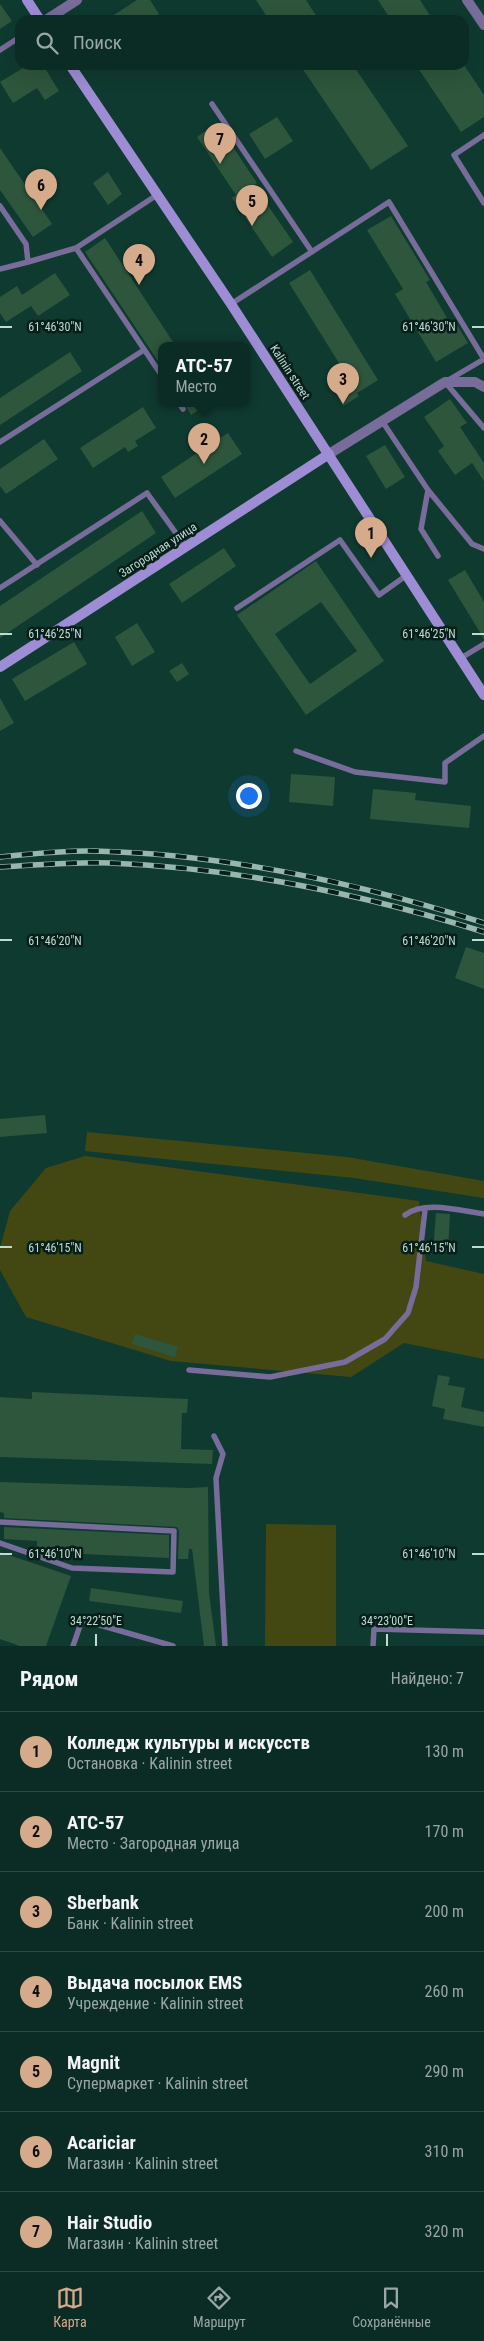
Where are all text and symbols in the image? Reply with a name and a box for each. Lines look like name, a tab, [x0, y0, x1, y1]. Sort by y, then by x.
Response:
search box	[15, 15, 469, 70]
icon: search	[33, 29, 61, 57]
text: Поиск	[73, 31, 122, 54]
pin: 7	[204, 123, 236, 164]
pin: 6	[25, 169, 57, 210]
pin: 5	[236, 185, 268, 226]
pin: 4	[123, 244, 155, 285]
text: 61°46'30"N	[28, 320, 82, 334]
text: 61°46'30"N	[402, 320, 456, 334]
popup	[158, 342, 250, 407]
street label: Kalinin street	[267, 342, 313, 402]
text: АТС-57	[175, 354, 233, 377]
pin: 3	[327, 363, 359, 404]
text: Место	[175, 377, 217, 396]
pin: 2	[188, 423, 220, 464]
pin: 1	[355, 517, 387, 558]
street label: Загородная улица	[117, 520, 200, 580]
text: 61°46'25"N	[28, 627, 82, 641]
text: 61°46'25"N	[402, 627, 456, 641]
your location	[236, 783, 262, 809]
text: 61°46'20"N	[28, 934, 82, 948]
text: 61°46'20"N	[402, 934, 456, 948]
text: 61°46'15"N	[28, 1241, 82, 1255]
text: 61°46'15"N	[402, 1241, 456, 1255]
text: 61°46'10"N	[28, 1547, 82, 1561]
text: 61°46'10"N	[402, 1547, 456, 1561]
text: 34°22'50"E	[70, 1614, 122, 1628]
text: 34°23'00"E	[361, 1614, 413, 1628]
text: Рядом	[20, 1667, 79, 1691]
text: Найдено: 7	[391, 1669, 464, 1688]
text: Колледж культуры и искусств	[67, 1731, 310, 1754]
text: 1	[32, 1742, 40, 1761]
text: 130 m	[425, 1742, 464, 1761]
text: Остановка · Kalinin street	[67, 1754, 232, 1773]
text: АТС-57	[67, 1811, 124, 1834]
text: 2	[32, 1822, 40, 1841]
text: 170 m	[425, 1822, 464, 1841]
text: Место · Загородная улица	[67, 1834, 239, 1853]
text: Sberbank	[67, 1891, 139, 1914]
text: 3	[32, 1902, 40, 1921]
text: 200 m	[425, 1902, 464, 1921]
text: Банк · Kalinin street	[67, 1914, 194, 1933]
text: Выдача посылок EMS	[67, 1971, 242, 1994]
text: 4	[32, 1982, 40, 2001]
text: 260 m	[425, 1982, 464, 2001]
text: Учреждение · Kalinin street	[67, 1994, 243, 2013]
text: Magnit	[67, 2051, 120, 2074]
text: 5	[32, 2062, 40, 2081]
text: 290 m	[425, 2062, 464, 2081]
text: Супермаркет · Kalinin street	[67, 2074, 248, 2093]
text: Acariciar	[67, 2131, 136, 2154]
text: 6	[32, 2142, 40, 2161]
text: 310 m	[425, 2142, 464, 2161]
text: Магазин · Kalinin street	[67, 2154, 218, 2173]
text: Hair Studio	[67, 2211, 152, 2234]
text: 7	[32, 2222, 40, 2241]
text: 320 m	[425, 2222, 464, 2241]
text: Магазин · Kalinin street	[67, 2234, 218, 2253]
tab: Карта	[53, 2284, 87, 2330]
tab: Маршрут	[193, 2284, 246, 2330]
tab: Сохранённые	[352, 2284, 431, 2330]

